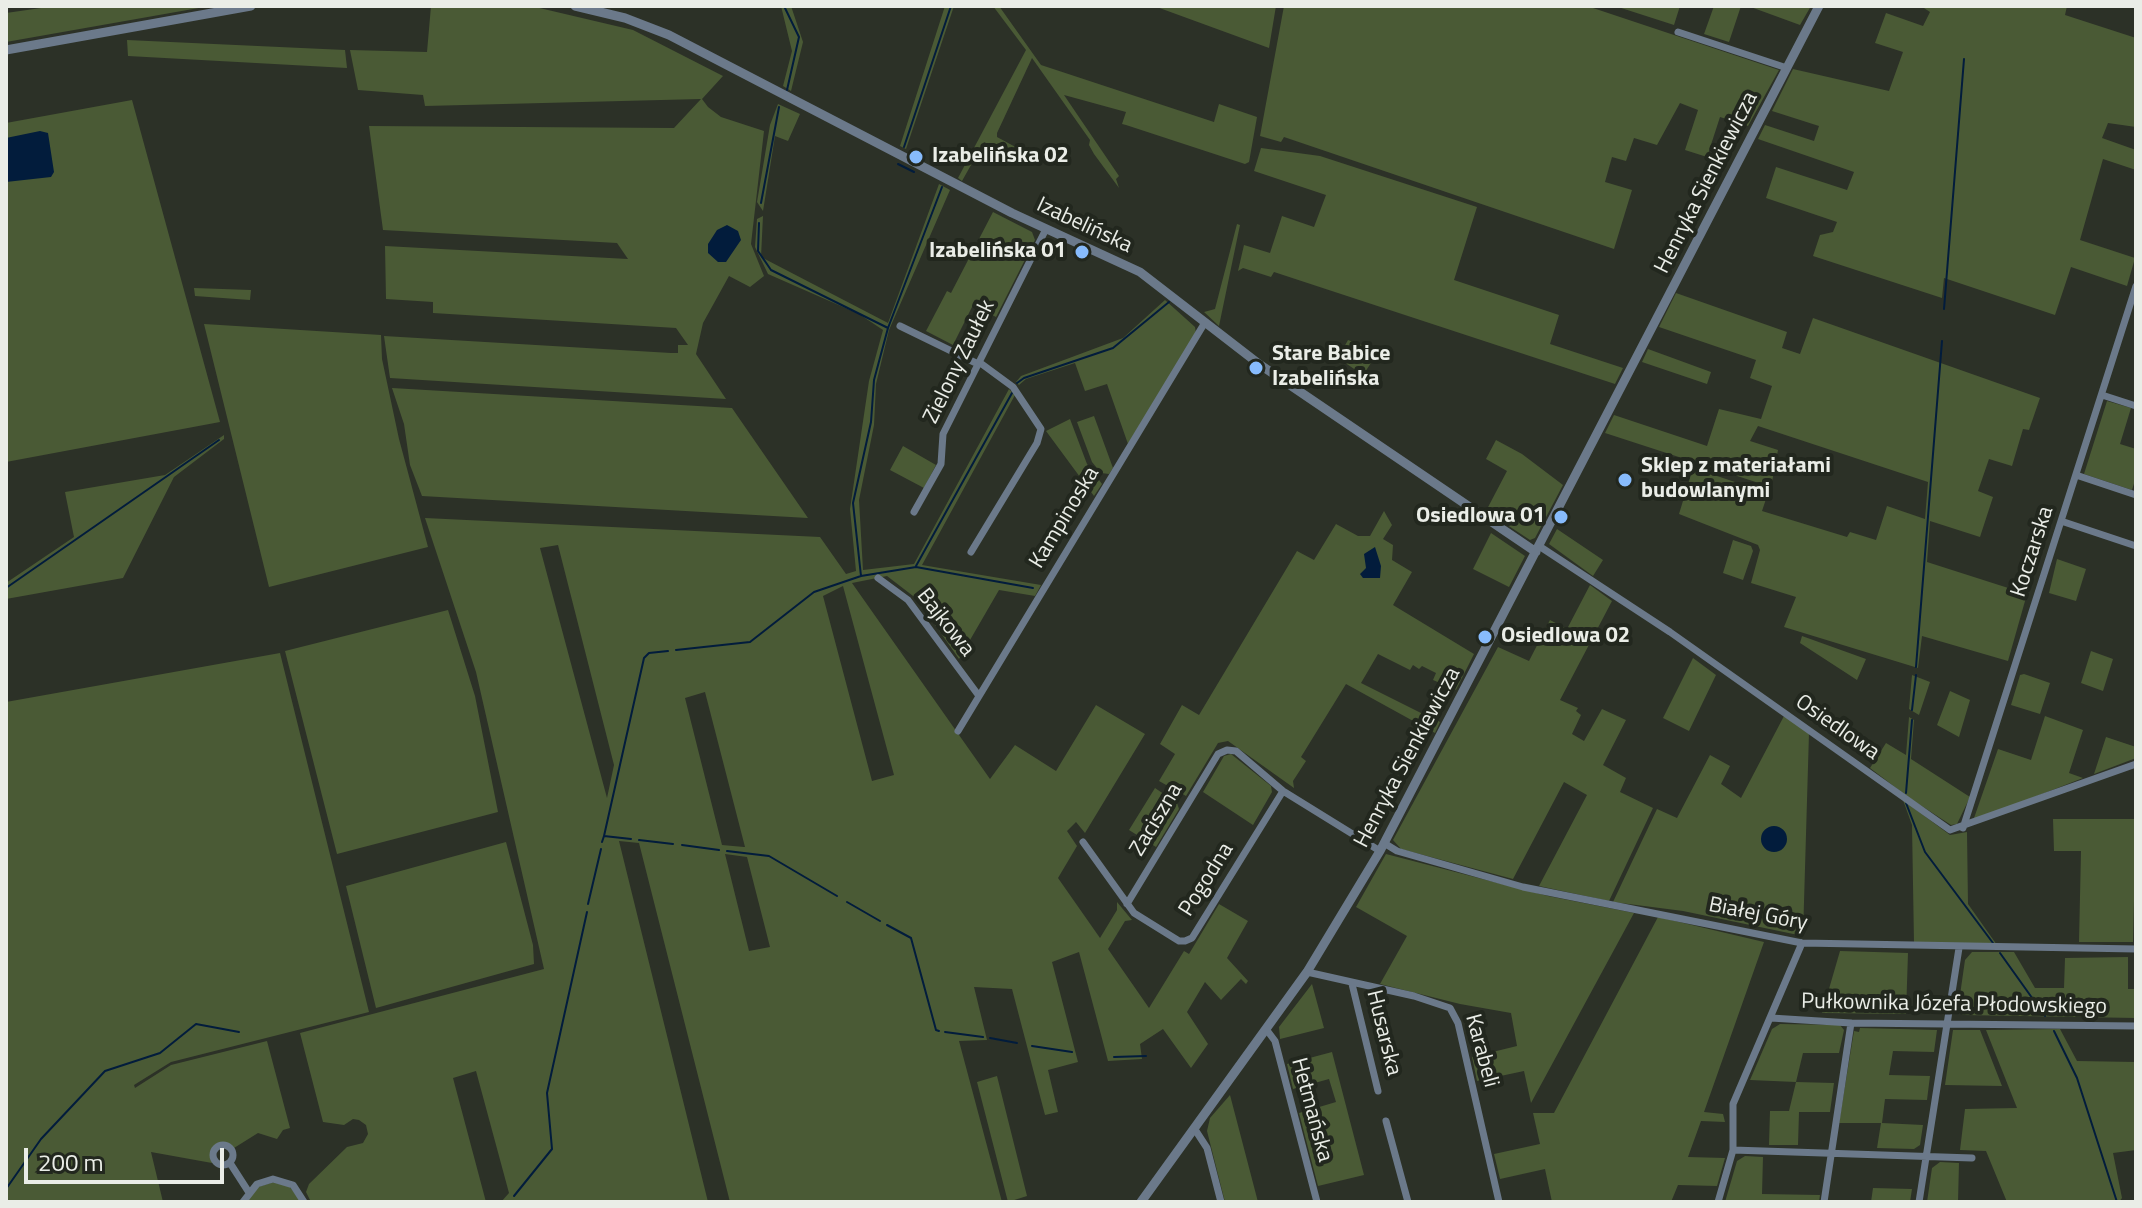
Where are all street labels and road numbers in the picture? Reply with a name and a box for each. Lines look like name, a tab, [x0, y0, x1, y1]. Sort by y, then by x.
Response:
street label: Henryka Sienkiewicza	[1650, 88, 1764, 278]
street label: Izabelińska	[1032, 192, 1136, 260]
street label: Zielony Zaułek	[919, 296, 1001, 428]
street label: Kampinoska	[1024, 463, 1106, 573]
street label: Koczarska	[2006, 503, 2060, 601]
street label: Bajkowa	[910, 584, 980, 662]
street label: Henryka Sienkiewicza	[1349, 663, 1467, 853]
street label: Osiedlowa	[1790, 689, 1884, 767]
street label: Zaciszna	[1125, 779, 1189, 861]
street label: Pogodna	[1174, 838, 1240, 922]
street label: Białej Góry	[1706, 892, 1810, 938]
street label: Husarska	[1360, 988, 1406, 1078]
street label: Pułkownika Józefa Płodowskiego	[1801, 989, 2107, 1021]
street label: Karabeli	[1459, 1011, 1503, 1091]
street label: Hetmańska	[1284, 1055, 1338, 1165]

